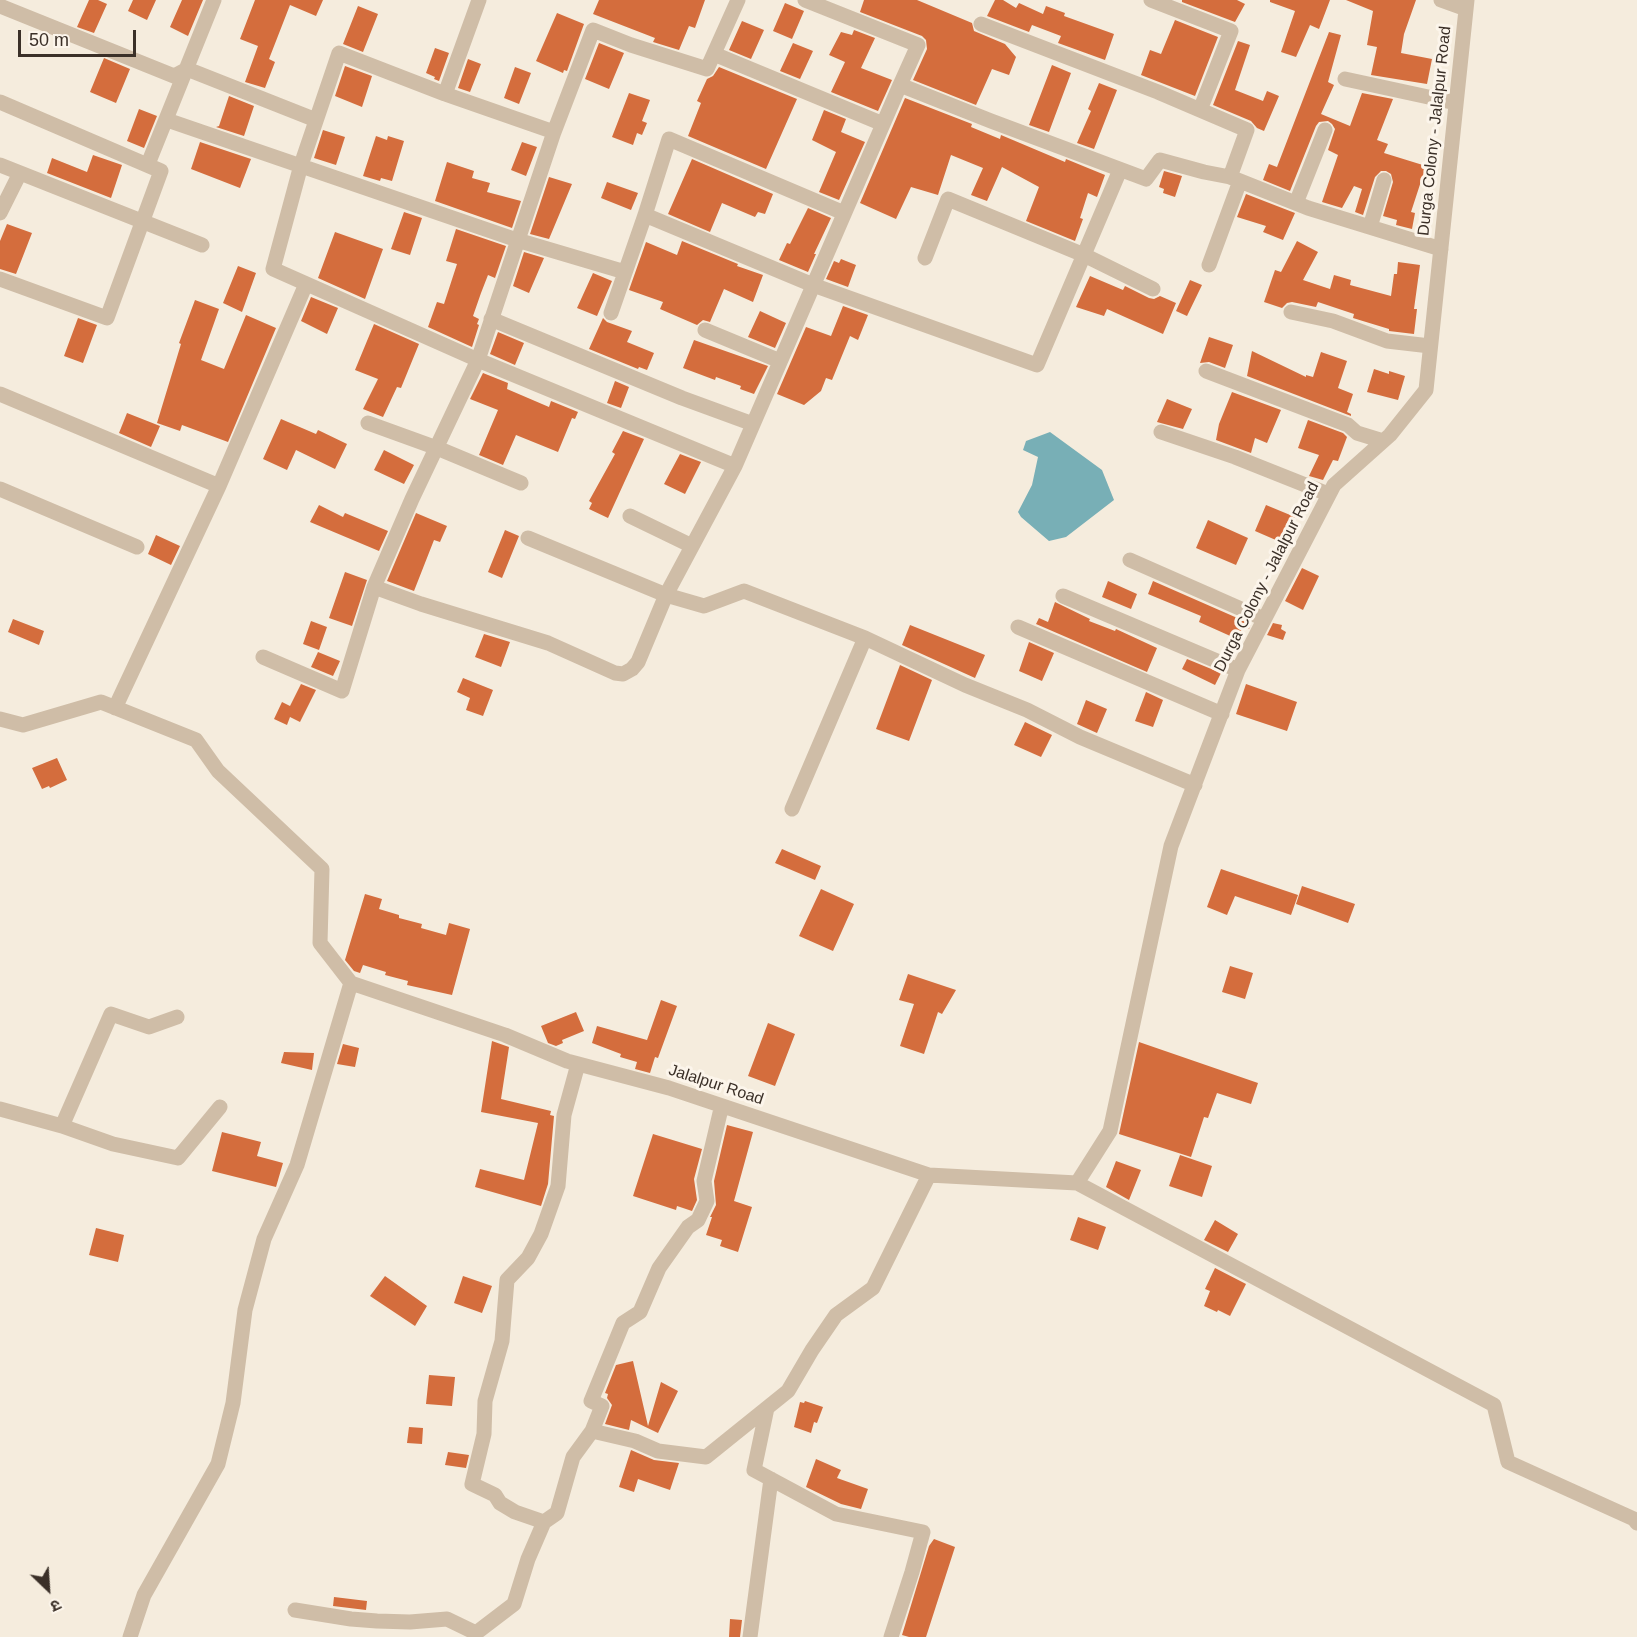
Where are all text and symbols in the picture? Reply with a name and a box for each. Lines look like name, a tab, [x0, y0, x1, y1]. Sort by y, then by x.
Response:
scale bar	[21, 18, 140, 56]
street label: Durga Colony - Jalalpur Road	[1414, 25, 1456, 237]
text: 50 m	[29, 30, 69, 50]
street label: Durga Colony - Jalalpur Road	[1211, 479, 1323, 675]
street label: Jalalpur Road	[666, 1061, 766, 1109]
north arrow	[18, 1559, 78, 1619]
text: उ	[48, 1596, 64, 1615]

